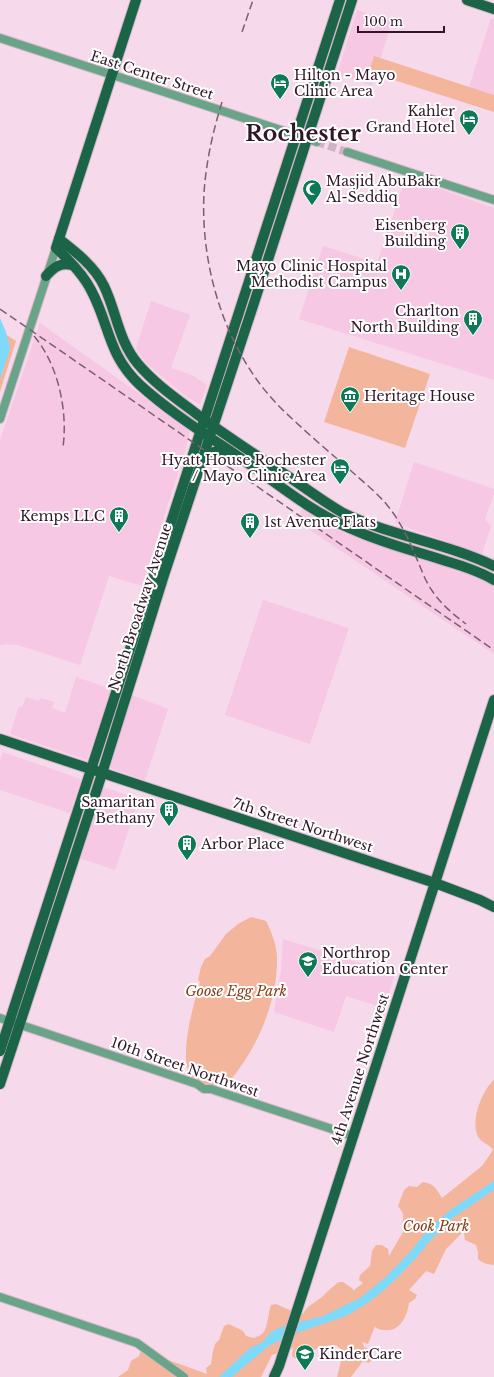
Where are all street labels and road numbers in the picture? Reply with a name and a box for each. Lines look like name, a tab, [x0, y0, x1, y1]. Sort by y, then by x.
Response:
street label: East Center Street	[88, 47, 216, 104]
street label: North Broadway Avenue	[104, 521, 176, 693]
street label: 7th Street Northwest	[231, 794, 376, 856]
street label: 4th Avenue Northwest	[327, 990, 393, 1147]
street label: 10th Street Northwest	[109, 1033, 262, 1101]

